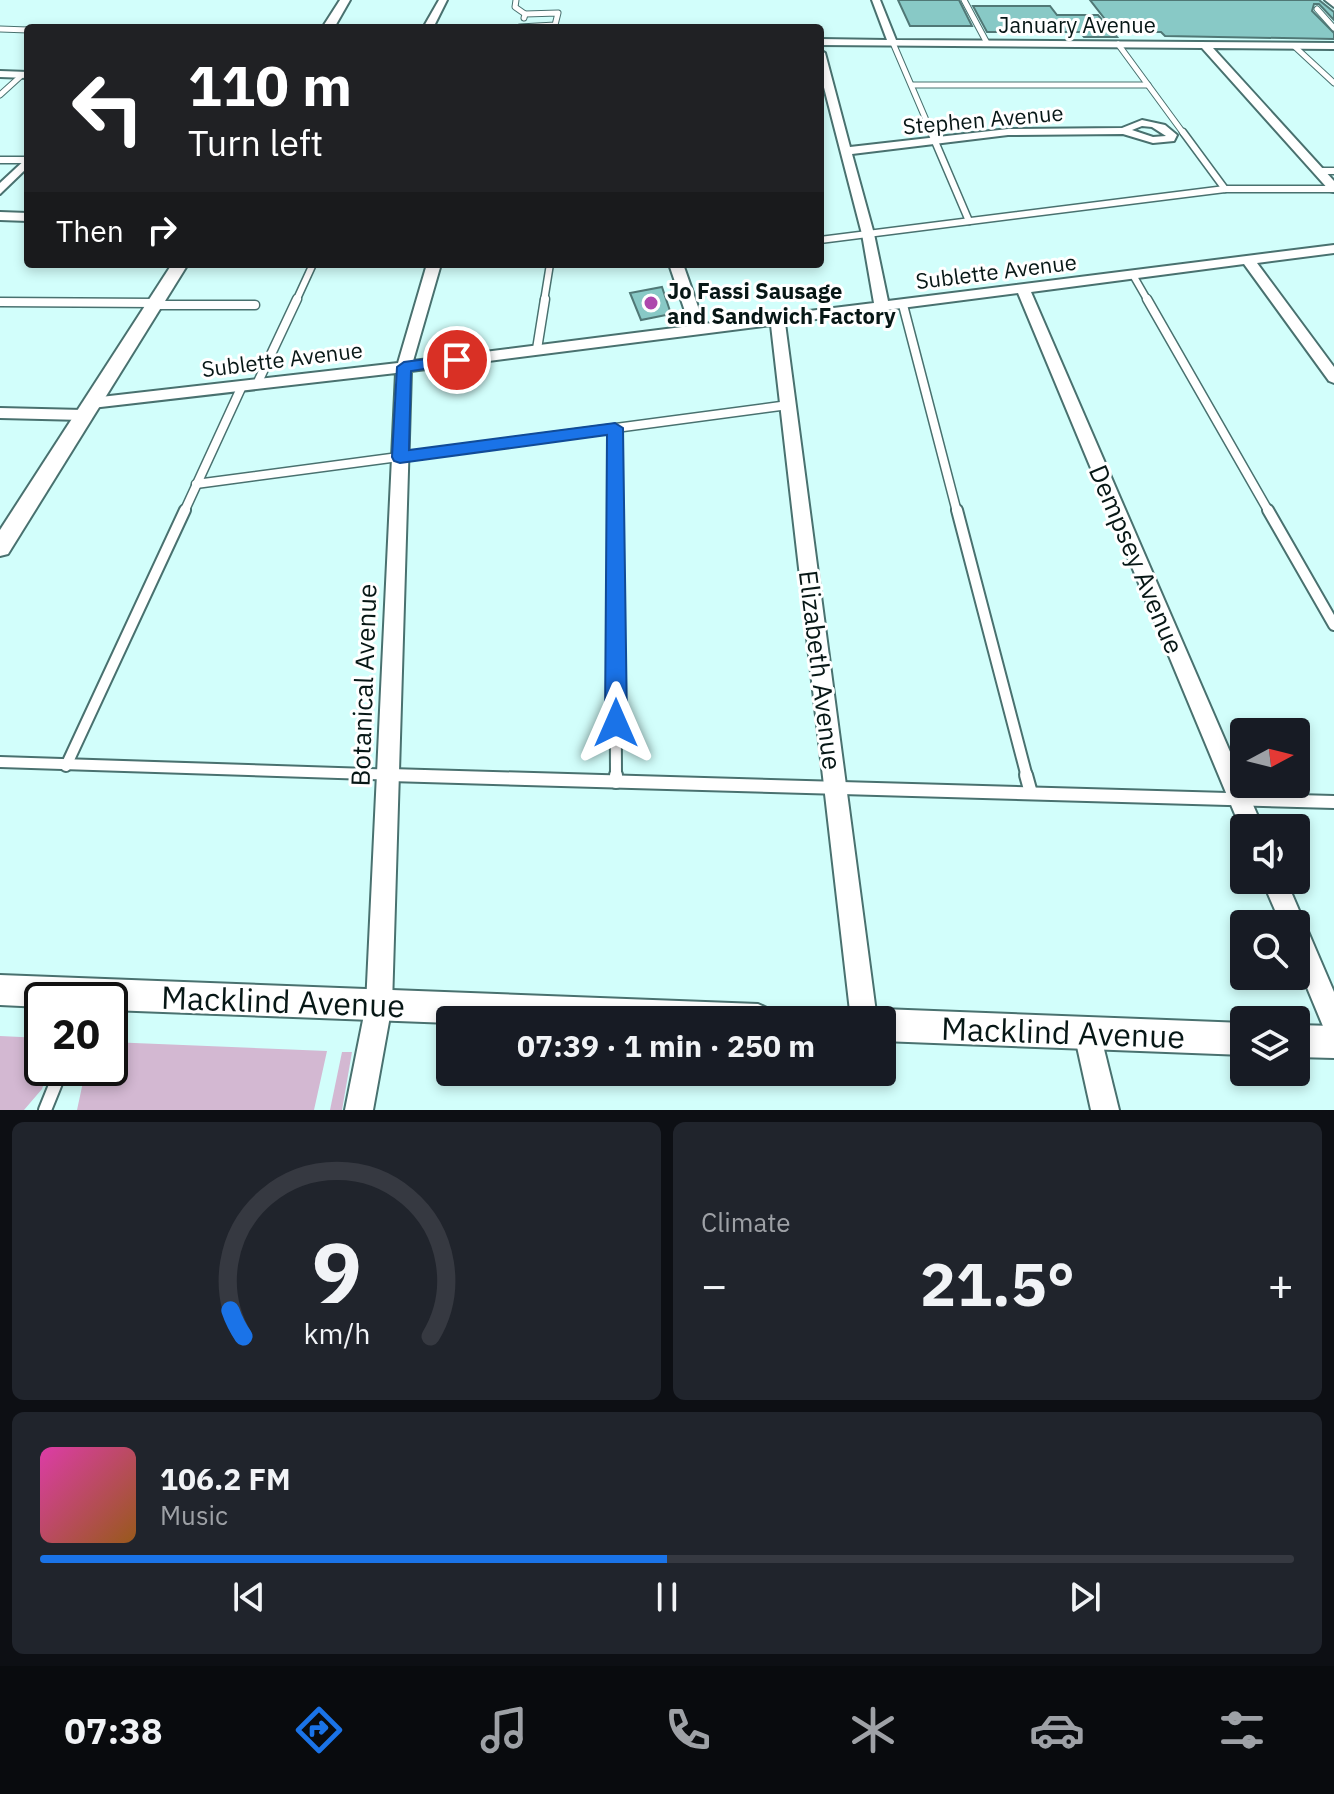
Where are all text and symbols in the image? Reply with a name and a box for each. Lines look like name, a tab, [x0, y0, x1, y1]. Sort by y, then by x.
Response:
street label: January Avenue	[998, 10, 1156, 39]
text: 110 m	[188, 49, 352, 121]
icon: left	[56, 56, 160, 160]
street label: Stephen Avenue	[902, 98, 1064, 140]
text: Turn left	[188, 119, 323, 166]
icon: right	[140, 208, 184, 252]
text: Then	[56, 211, 124, 250]
street label: Sublette Avenue	[914, 247, 1078, 295]
place label: Jo Fassi Sausage and Sandwich Factory	[667, 276, 896, 330]
marker: Jo Fassi Sausage and Sandwich Factory	[642, 294, 660, 312]
pin	[423, 326, 491, 394]
street label: Sublette Avenue	[200, 335, 364, 383]
icon: arrive	[435, 338, 479, 382]
street label: Dempsey Avenue	[1082, 459, 1192, 659]
street label: Elizabeth Avenue	[792, 568, 850, 772]
street label: Botanical Avenue	[342, 583, 384, 787]
position arrow	[574, 681, 658, 765]
north arrow	[1230, 718, 1310, 798]
map controls	[1230, 718, 1310, 1086]
button: sound	[1230, 814, 1310, 894]
button: search	[1230, 910, 1310, 990]
street label: Macklind Avenue	[160, 976, 406, 1026]
speed limit sign: 20	[24, 982, 128, 1086]
button: layers	[1230, 1006, 1310, 1086]
street label: Macklind Avenue	[940, 1007, 1186, 1057]
text: 07:39 · 1 min · 250 m	[517, 1026, 815, 1065]
text: Climate	[701, 1205, 791, 1239]
text: 9	[312, 1218, 361, 1326]
text: 21.5°	[920, 1244, 1075, 1323]
text: −	[701, 1256, 727, 1313]
text: +	[1268, 1256, 1294, 1313]
text: km/h	[303, 1315, 370, 1352]
text: 106.2 FM	[160, 1459, 291, 1498]
text: Music	[160, 1498, 228, 1532]
icon: previous	[227, 1575, 271, 1619]
icon: pause	[645, 1575, 689, 1619]
icon: next	[1063, 1575, 1107, 1619]
icon: directions	[291, 1702, 347, 1758]
icon: music	[476, 1702, 532, 1758]
icon: phone	[660, 1702, 716, 1758]
icon: climate	[845, 1702, 901, 1758]
icon: car	[1029, 1702, 1085, 1758]
icon: filters	[1214, 1702, 1270, 1758]
text: 07:38	[64, 1707, 163, 1754]

